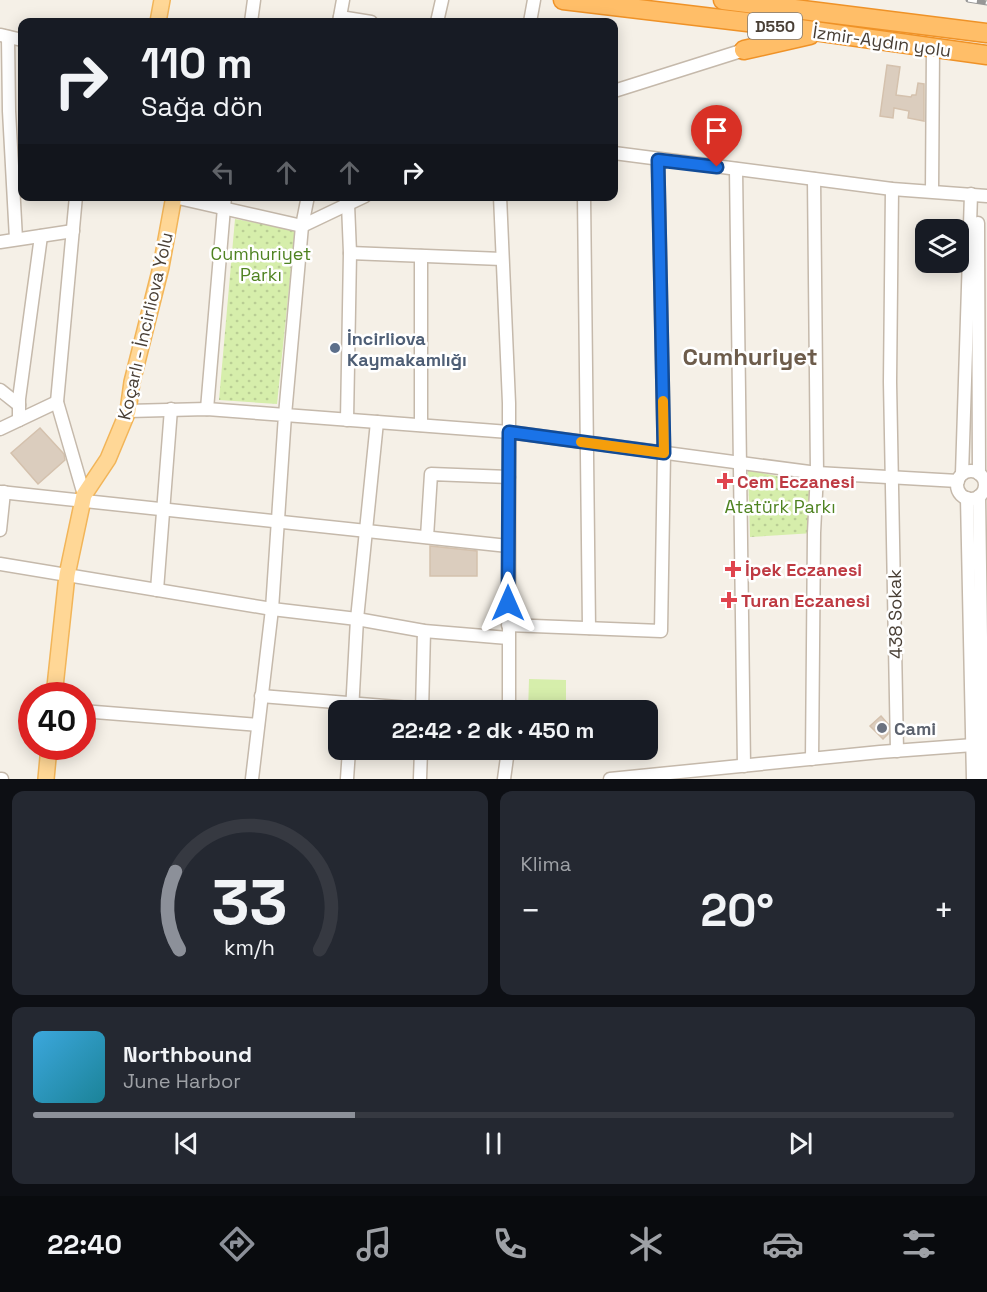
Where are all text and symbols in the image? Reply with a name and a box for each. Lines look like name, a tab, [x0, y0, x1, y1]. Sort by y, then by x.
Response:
road number: D550	[748, 13, 802, 39]
street label: İzmir-Aydın yolu	[811, 20, 953, 62]
text: 110 m	[141, 37, 253, 90]
icon: right	[42, 42, 120, 120]
text: Sağa dön	[141, 89, 263, 124]
pin	[691, 105, 742, 167]
icon: arrive	[700, 114, 733, 147]
icon: left	[207, 156, 240, 189]
icon: ahead	[270, 156, 303, 189]
icon: ahead	[333, 156, 366, 189]
icon: right	[396, 156, 429, 189]
map controls	[915, 219, 969, 273]
button: layers	[915, 219, 969, 273]
street label: Koçarlı - İncirliova Yolu	[112, 230, 178, 422]
park label: Cumhuriyet Parkı	[211, 242, 311, 286]
place label: İncirliova Kaymakamlığı	[347, 327, 467, 371]
marker: İncirliova Kaymakamlığı	[328, 341, 342, 355]
district label: Cumhuriyet	[682, 341, 818, 372]
place label: Cem Eczanesi	[737, 470, 855, 493]
marker: Cem Eczanesi	[718, 474, 732, 488]
park label: Atatürk Parkı	[724, 495, 836, 518]
place label: İpek Eczanesi	[745, 558, 862, 581]
marker: İpek Eczanesi	[726, 562, 740, 576]
street label: 438 Sokak	[883, 569, 907, 659]
position arrow	[476, 571, 540, 635]
place label: Turan Eczanesi	[741, 589, 870, 612]
marker: Turan Eczanesi	[722, 593, 736, 607]
speed limit sign: 40	[18, 682, 96, 760]
text: 22:42 · 2 dk · 450 m	[392, 716, 594, 744]
place label: Cami	[894, 717, 936, 740]
marker: Cami	[875, 721, 889, 735]
text: Klima	[521, 851, 571, 877]
text: 33	[212, 863, 288, 942]
text: 20°	[700, 882, 774, 939]
text: −	[521, 890, 541, 932]
text: +	[934, 890, 954, 932]
text: km/h	[224, 934, 275, 961]
text: Northbound	[123, 1040, 252, 1068]
text: June Harbor	[123, 1068, 241, 1094]
icon: previous	[170, 1127, 203, 1160]
icon: pause	[477, 1127, 510, 1160]
icon: next	[784, 1127, 817, 1160]
icon: directions	[216, 1223, 258, 1265]
icon: music	[353, 1223, 395, 1265]
icon: phone	[489, 1223, 531, 1265]
icon: climate	[625, 1223, 667, 1265]
icon: car	[762, 1223, 804, 1265]
icon: filters	[898, 1223, 940, 1265]
text: 22:40	[47, 1227, 122, 1262]

